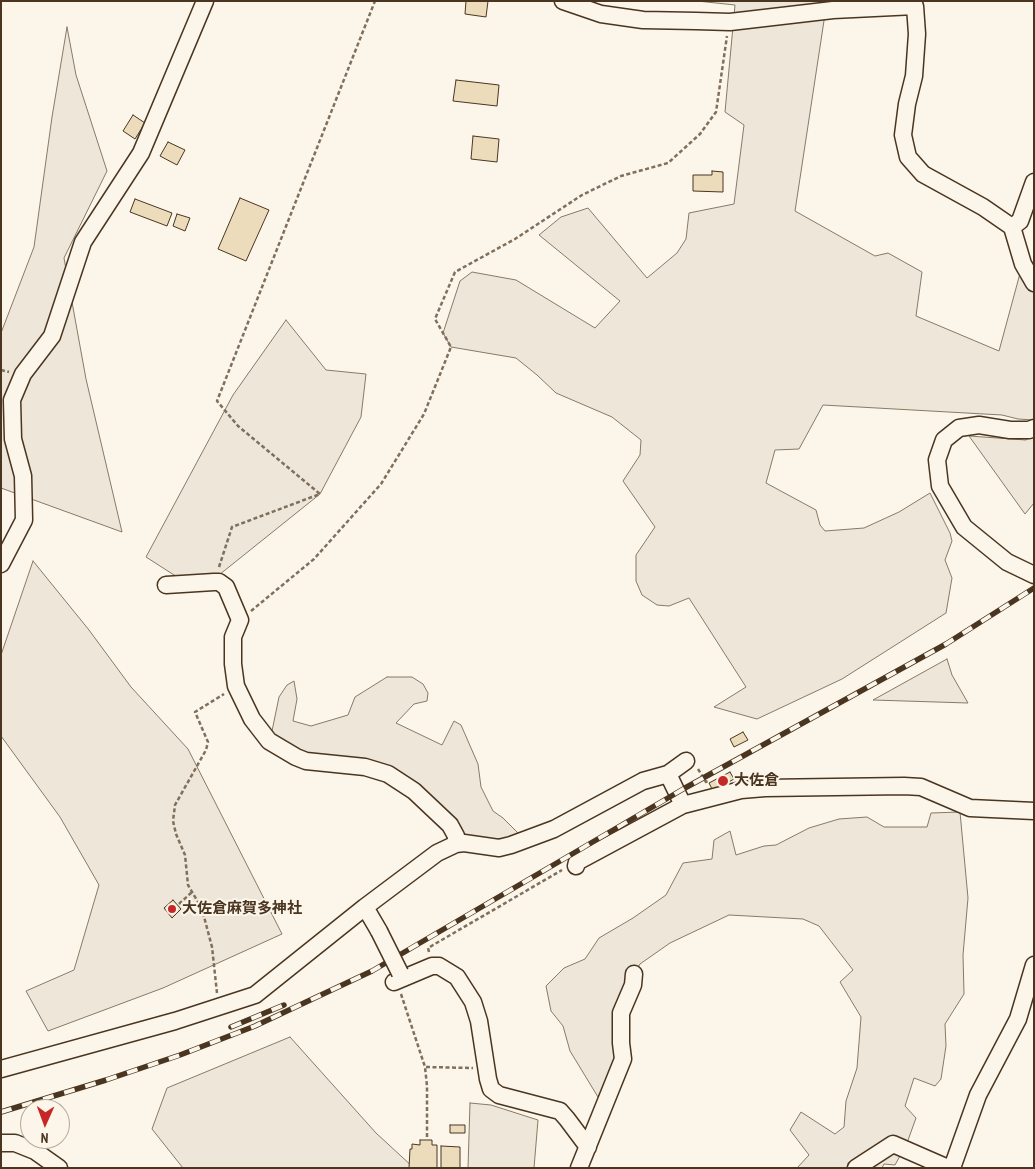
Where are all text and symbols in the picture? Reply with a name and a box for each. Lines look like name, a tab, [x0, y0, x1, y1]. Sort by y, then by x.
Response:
place label: 大佐倉	[734, 772, 779, 790]
marker: 大佐倉	[716, 774, 730, 788]
place label: 大佐倉麻賀多神社	[182, 900, 302, 918]
marker: 大佐倉麻賀多神社	[166, 903, 178, 915]
north arrow	[20, 1099, 70, 1149]
text: N	[40, 1129, 49, 1147]

